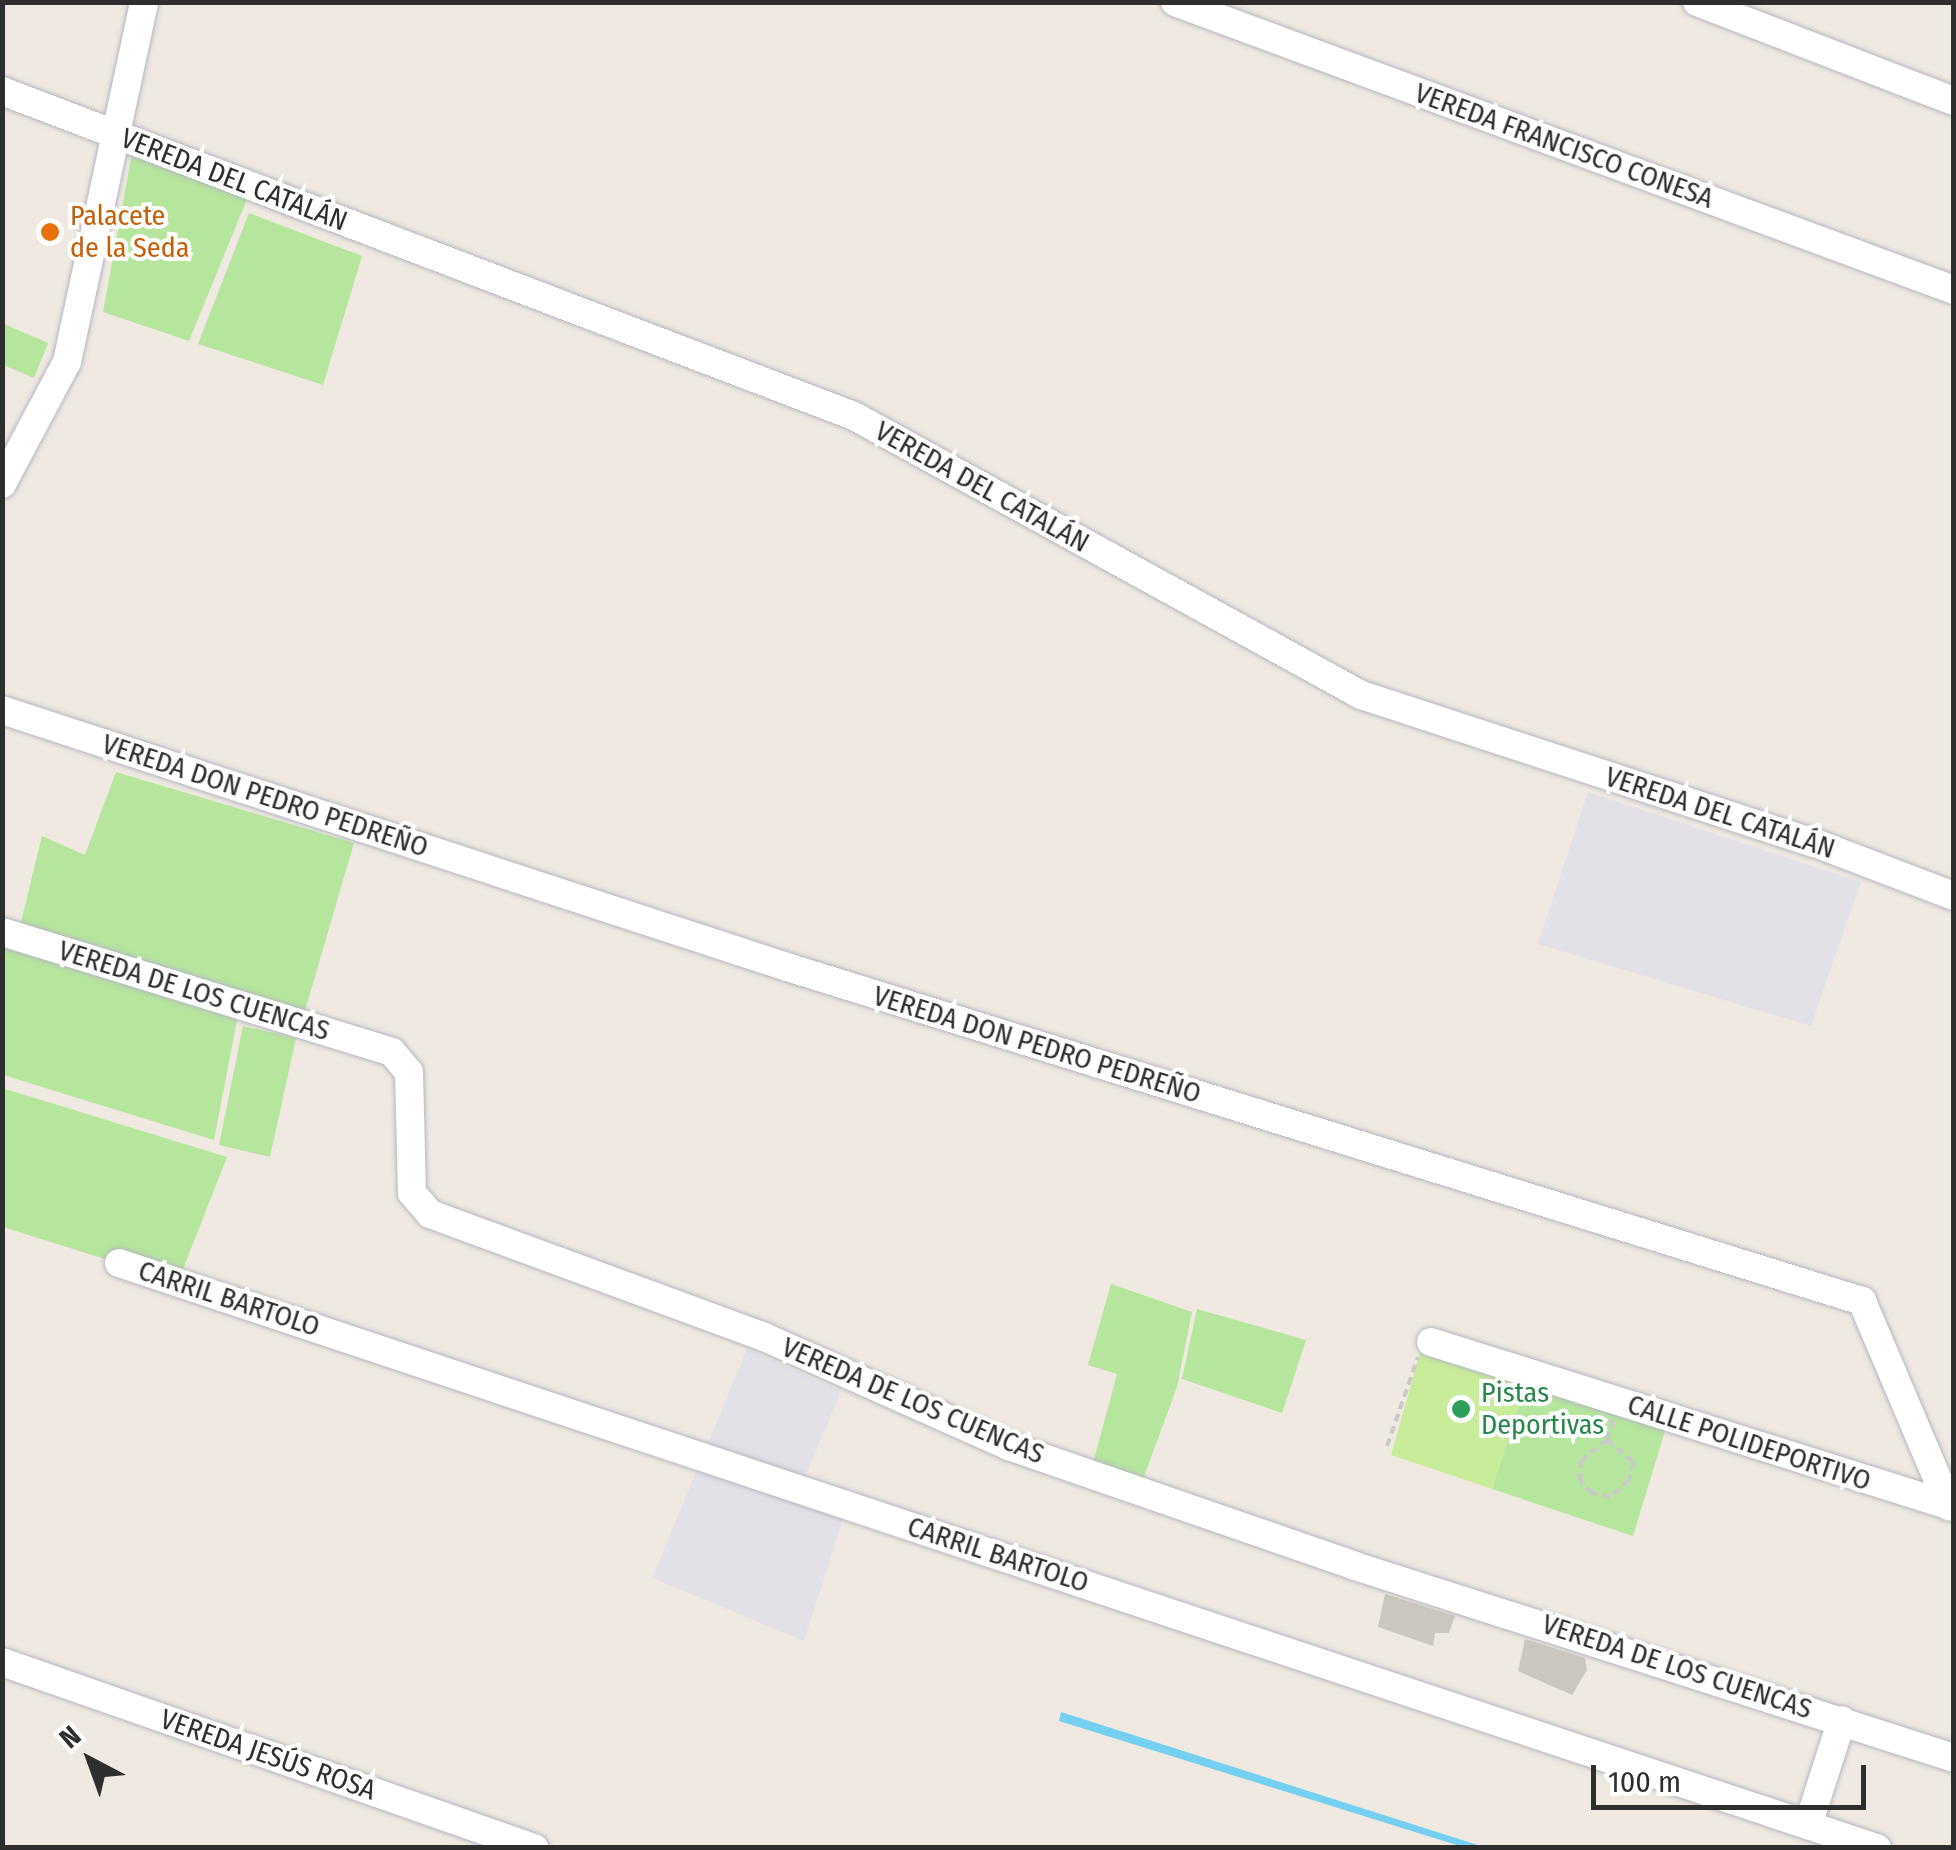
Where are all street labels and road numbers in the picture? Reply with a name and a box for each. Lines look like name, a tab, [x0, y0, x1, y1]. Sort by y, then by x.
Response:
street label: VEREDA FRANCISCO CONESA	[1410, 76, 1718, 216]
street label: VEREDA DEL CATALÁN	[116, 121, 352, 239]
street label: VEREDA DEL CATALÁN	[869, 414, 1095, 560]
street label: VEREDA DON PEDRO PEDREÑO	[98, 727, 432, 865]
street label: VEREDA DEL CATALÁN	[1601, 760, 1839, 866]
street label: VEREDA DE LOS CUENCAS	[54, 934, 334, 1048]
street label: VEREDA DON PEDRO PEDREÑO	[869, 979, 1205, 1111]
street label: CARRIL BARTOLO	[134, 1254, 324, 1344]
street label: VEREDA DE LOS CUENCAS	[777, 1331, 1049, 1471]
street label: CALLE POLIDEPORTIVO	[1623, 1388, 1875, 1498]
street label: CARRIL BARTOLO	[903, 1510, 1093, 1600]
street label: VEREDA DE LOS CUENCAS	[1538, 1608, 1816, 1726]
street label: VEREDA JESÚS ROSA	[156, 1702, 380, 1808]

